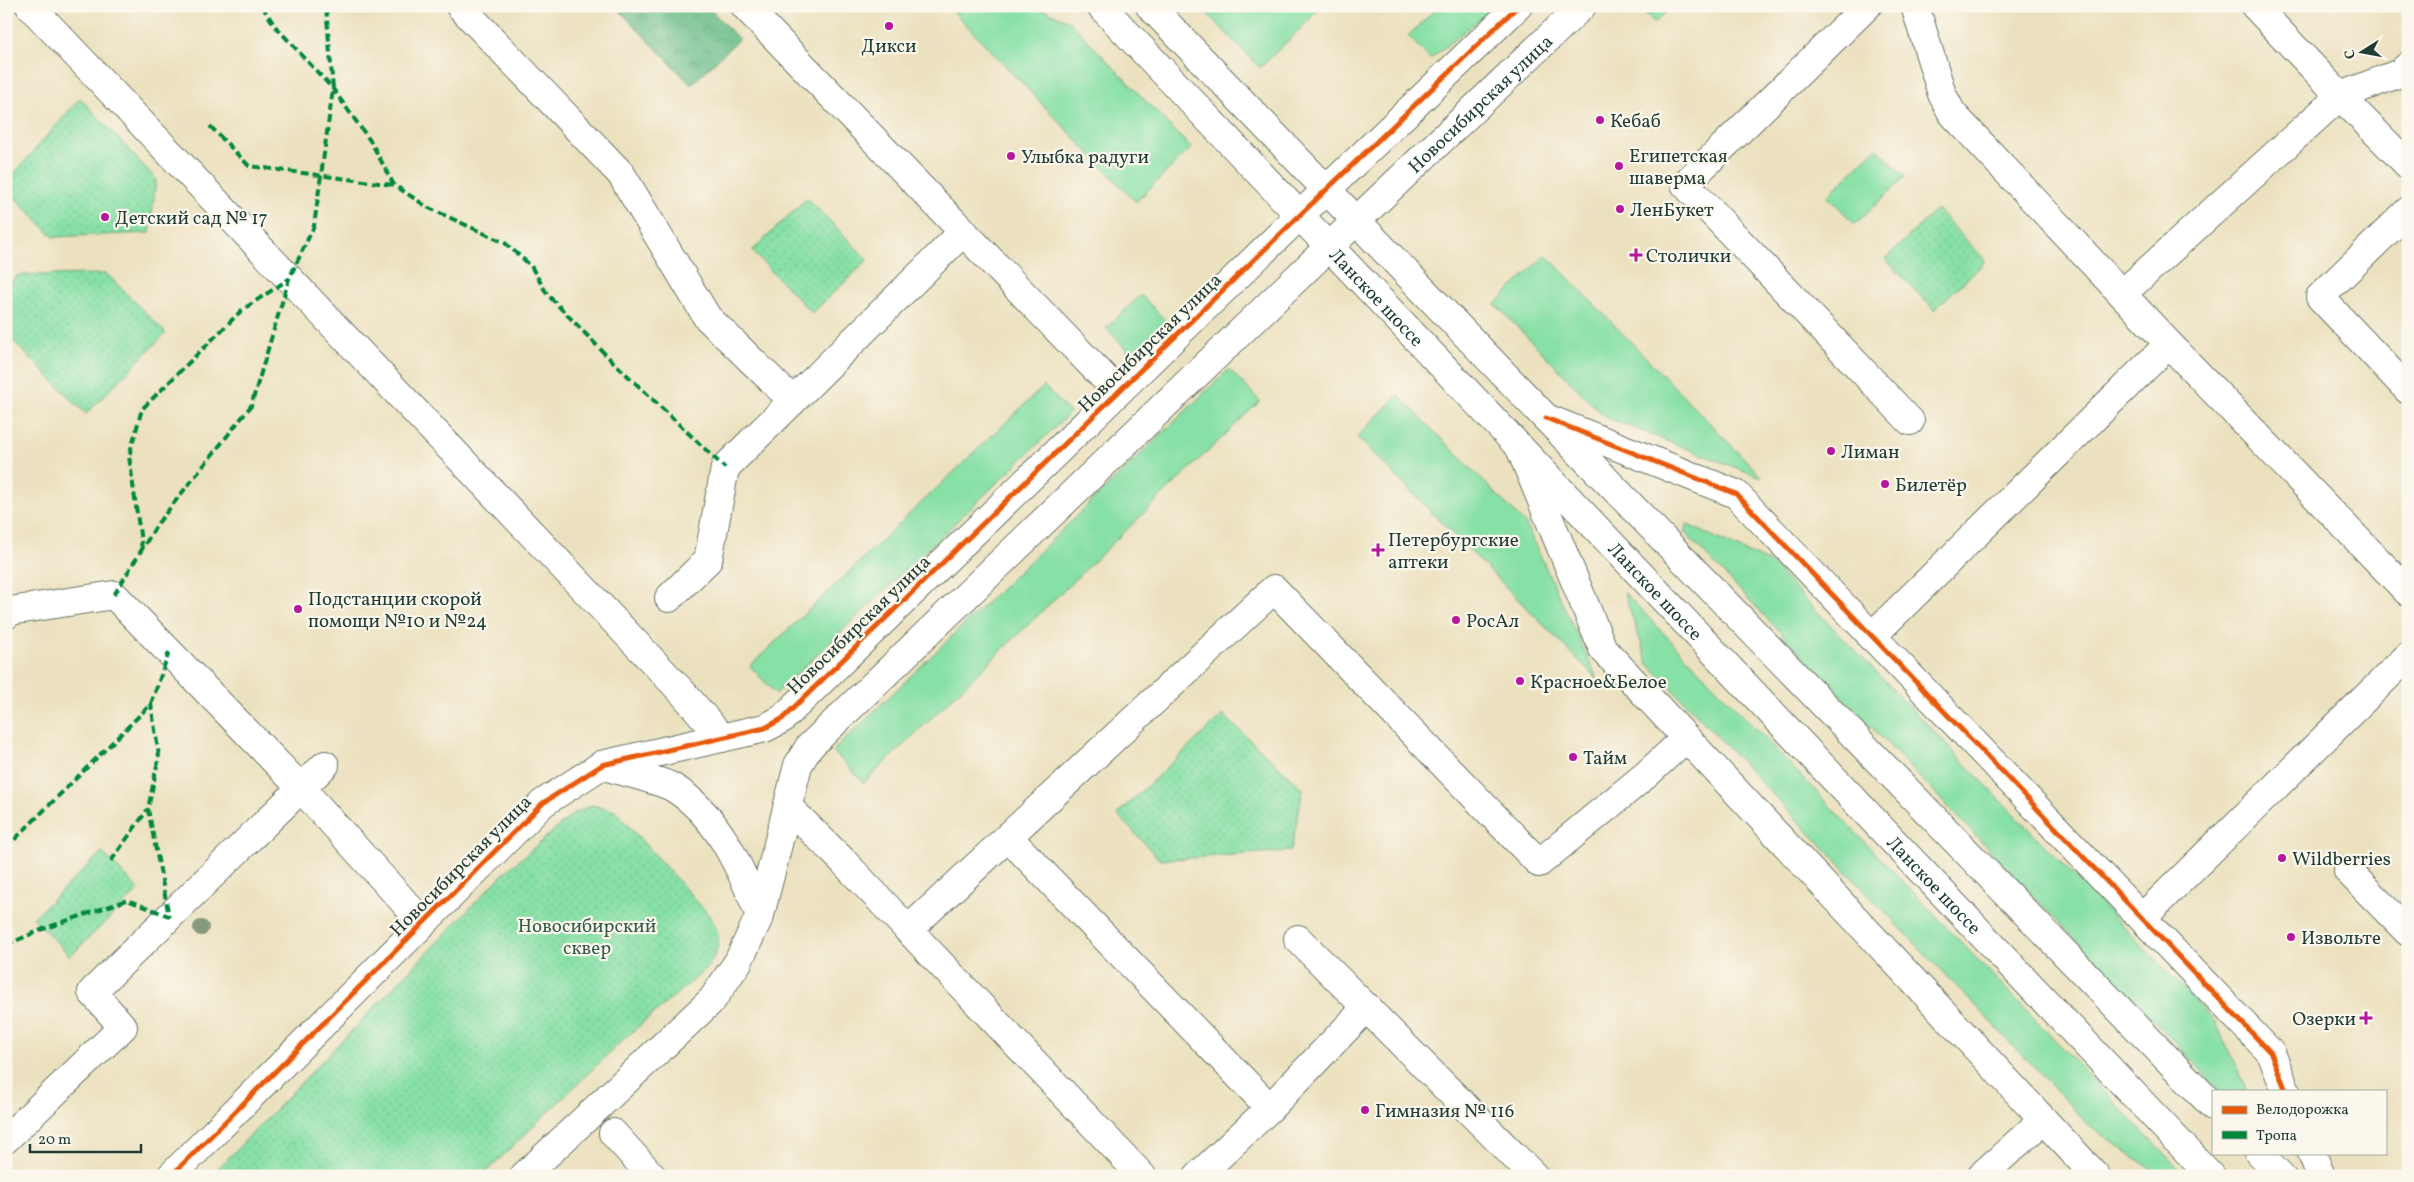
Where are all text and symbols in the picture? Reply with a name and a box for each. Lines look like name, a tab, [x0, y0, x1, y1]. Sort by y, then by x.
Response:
marker: Дикси	[883, 20, 895, 32]
north arrow	[2336, 28, 2386, 78]
street label: Новосибирская улица	[1403, 29, 1559, 180]
place label: Дикси	[861, 34, 917, 60]
text: С	[2341, 48, 2361, 60]
place label: Кебаб	[1610, 109, 1661, 135]
marker: Кебаб	[1594, 114, 1606, 126]
place label: Египетская шаверма	[1629, 144, 1728, 192]
place label: Улыбка радуги	[1021, 145, 1149, 171]
marker: Улыбка радуги	[1005, 150, 1017, 162]
marker: Египетская шаверма	[1613, 160, 1625, 172]
place label: ЛенБукет	[1630, 198, 1714, 224]
marker: ЛенБукет	[1614, 203, 1626, 215]
place label: Детский сад № 17	[115, 206, 268, 232]
marker: Детский сад № 17	[99, 211, 111, 223]
street label: Ланское шоссе	[1322, 243, 1429, 353]
place label: Столички	[1646, 244, 1731, 270]
marker: Столички	[1630, 249, 1642, 261]
street label: Новосибирская улица	[1073, 268, 1228, 419]
place label: Лиман	[1841, 440, 1899, 466]
marker: Лиман	[1825, 445, 1837, 457]
place label: Билетёр	[1895, 473, 1967, 499]
marker: Билетёр	[1879, 478, 1891, 490]
place label: Петербургские аптеки	[1388, 528, 1519, 576]
street label: Ланское шоссе	[1601, 537, 1707, 647]
marker: Петербургские аптеки	[1372, 544, 1384, 556]
street label: Новосибирская улица	[782, 550, 937, 701]
place label: Подстанции скорой помощи №10 и №24	[308, 587, 487, 635]
marker: Подстанции скорой помощи №10 и №24	[292, 603, 304, 615]
place label: РосАл	[1466, 609, 1519, 635]
marker: РосАл	[1450, 614, 1462, 626]
place label: Красное&Белое	[1530, 670, 1667, 696]
marker: Красное&Белое	[1514, 675, 1526, 687]
place label: Тайм	[1583, 746, 1627, 772]
marker: Тайм	[1567, 751, 1579, 763]
street label: Новосибирская улица	[385, 790, 538, 943]
street label: Ланское шоссе	[1880, 831, 1986, 941]
place label: Wildberries	[2292, 847, 2391, 873]
marker: Wildberries	[2276, 852, 2288, 864]
park label: Новосибирский сквер	[518, 914, 656, 962]
place label: Извольте	[2301, 926, 2381, 952]
marker: Извольте	[2285, 931, 2297, 943]
place label: Озерки	[2292, 1007, 2356, 1033]
marker: Озерки	[2360, 1012, 2372, 1024]
legend	[2212, 1090, 2386, 1154]
place label: Гимназия № 116	[1375, 1099, 1514, 1125]
text: Велодорожка	[2256, 1100, 2349, 1121]
marker: Гимназия № 116	[1359, 1104, 1371, 1116]
scale bar	[30, 1122, 141, 1154]
text: Тропа	[2256, 1126, 2297, 1147]
text: 20 m	[38, 1130, 71, 1151]

